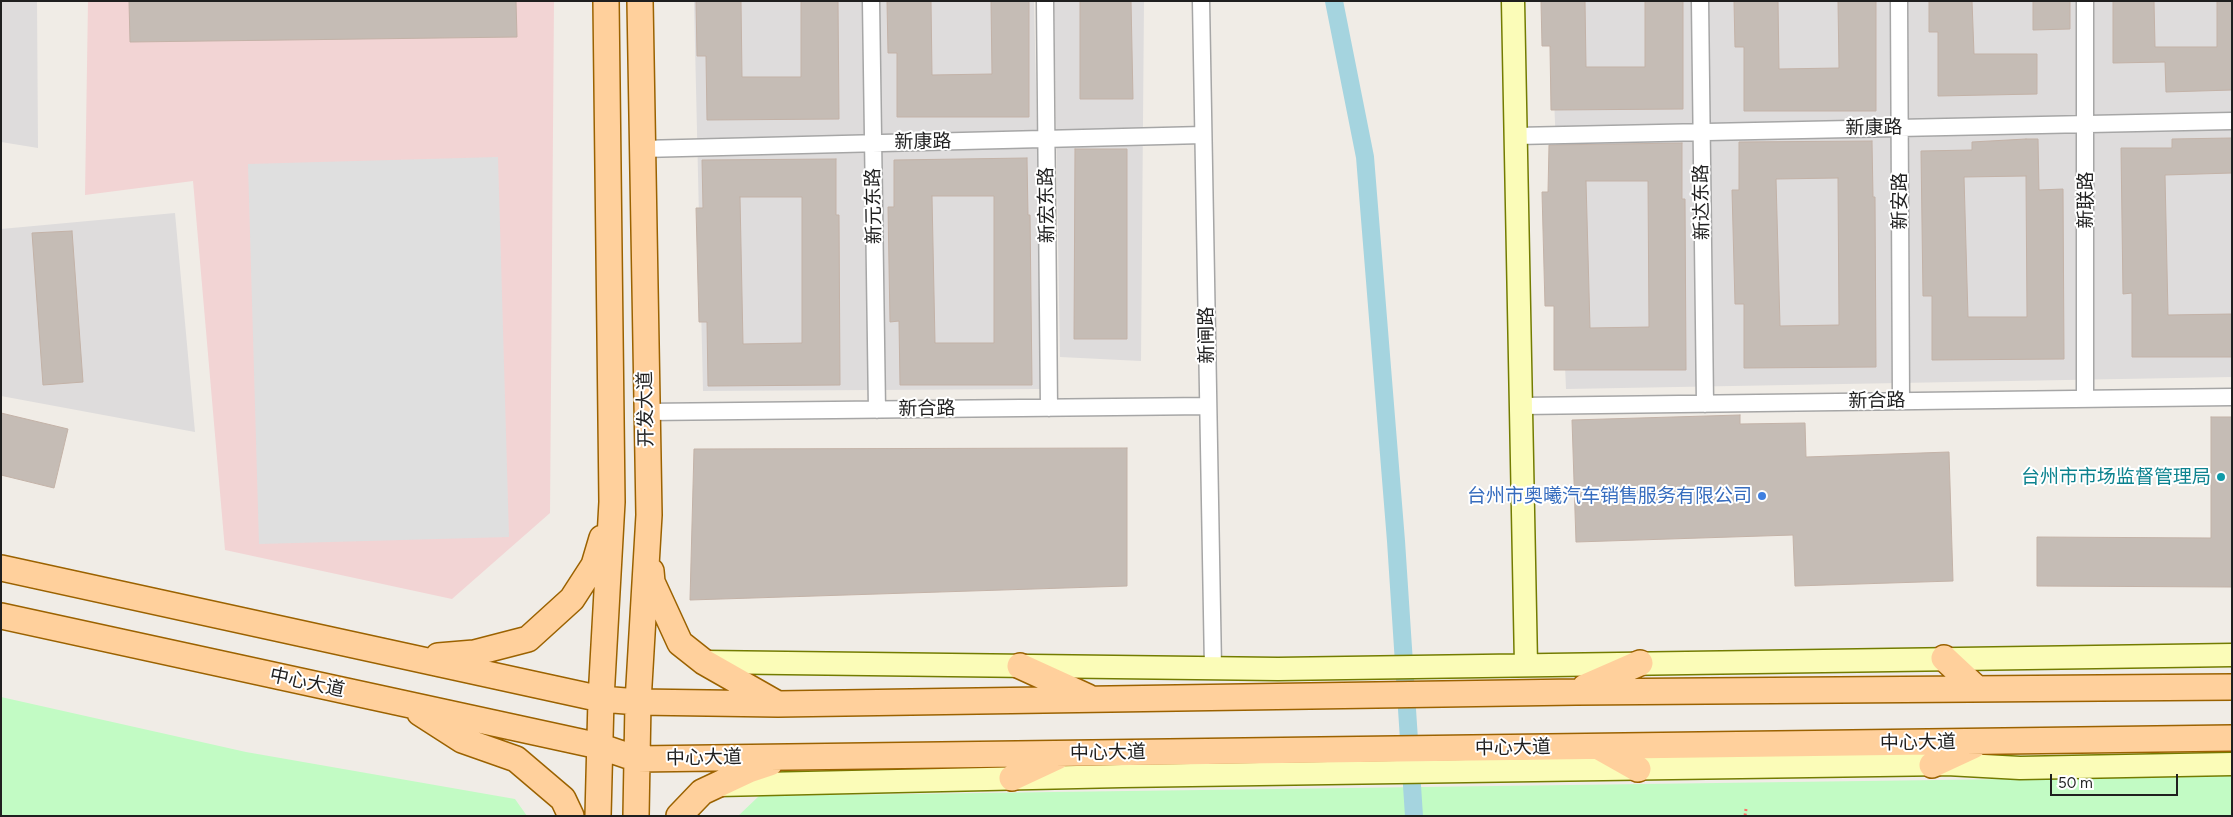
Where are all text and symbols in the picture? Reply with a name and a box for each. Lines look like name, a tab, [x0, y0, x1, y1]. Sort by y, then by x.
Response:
street label: 新康路	[1845, 116, 1903, 140]
street label: 新康路	[894, 130, 952, 154]
street label: 新达东路	[1690, 164, 1714, 240]
street label: 新宏东路	[1035, 167, 1059, 243]
street label: 新元东路	[862, 168, 886, 244]
street label: 新联路	[2075, 172, 2097, 228]
street label: 新安路	[1889, 173, 1911, 229]
street label: 新闸路	[1195, 306, 1219, 364]
street label: 开发大道	[634, 371, 658, 447]
street label: 新合路	[1848, 389, 1906, 413]
street label: 新合路	[898, 397, 956, 421]
place label: 台州市市场监督管理局	[2021, 466, 2211, 488]
marker: 台州市市场监督管理局	[2215, 471, 2227, 483]
place label: 台州市奥曦汽车销售服务有限公司	[1467, 485, 1752, 507]
marker: 台州市奥曦汽车销售服务有限公司	[1756, 490, 1768, 502]
street label: 中心大道	[267, 664, 347, 702]
street label: 中心大道	[1880, 731, 1956, 755]
street label: 中心大道	[1475, 736, 1551, 760]
street label: 中心大道	[1070, 741, 1146, 765]
street label: 中心大道	[666, 746, 742, 770]
scale bar	[2053, 764, 2180, 796]
text: 50 m	[2058, 774, 2093, 792]

